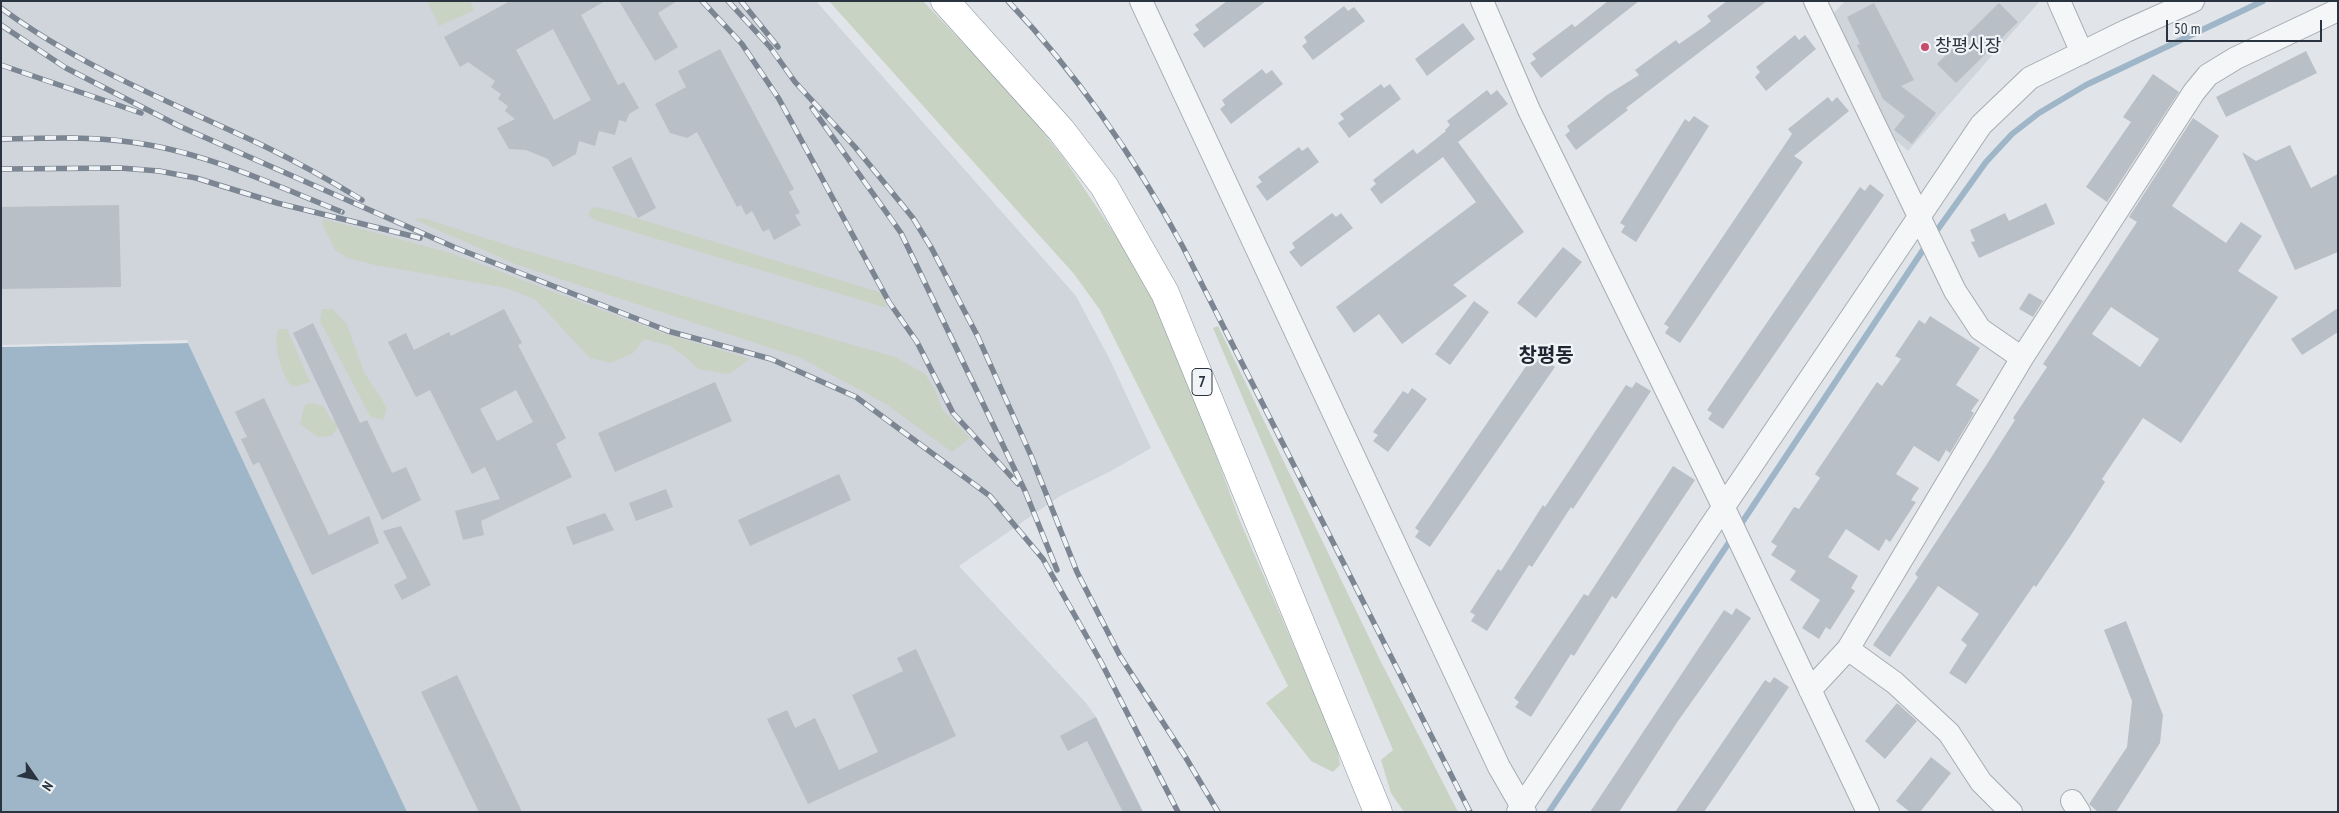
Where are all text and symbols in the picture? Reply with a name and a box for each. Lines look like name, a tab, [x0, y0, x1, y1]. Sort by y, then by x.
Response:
scale bar	[2169, 10, 2325, 42]
text: 50 m	[2174, 19, 2200, 38]
place label: 창평시장	[1935, 36, 2001, 58]
marker: 창평시장	[1919, 41, 1931, 53]
district label: 창평동	[1518, 344, 1574, 368]
road number: 7	[1192, 368, 1212, 396]
north arrow	[10, 753, 60, 803]
text: N	[38, 778, 57, 794]

